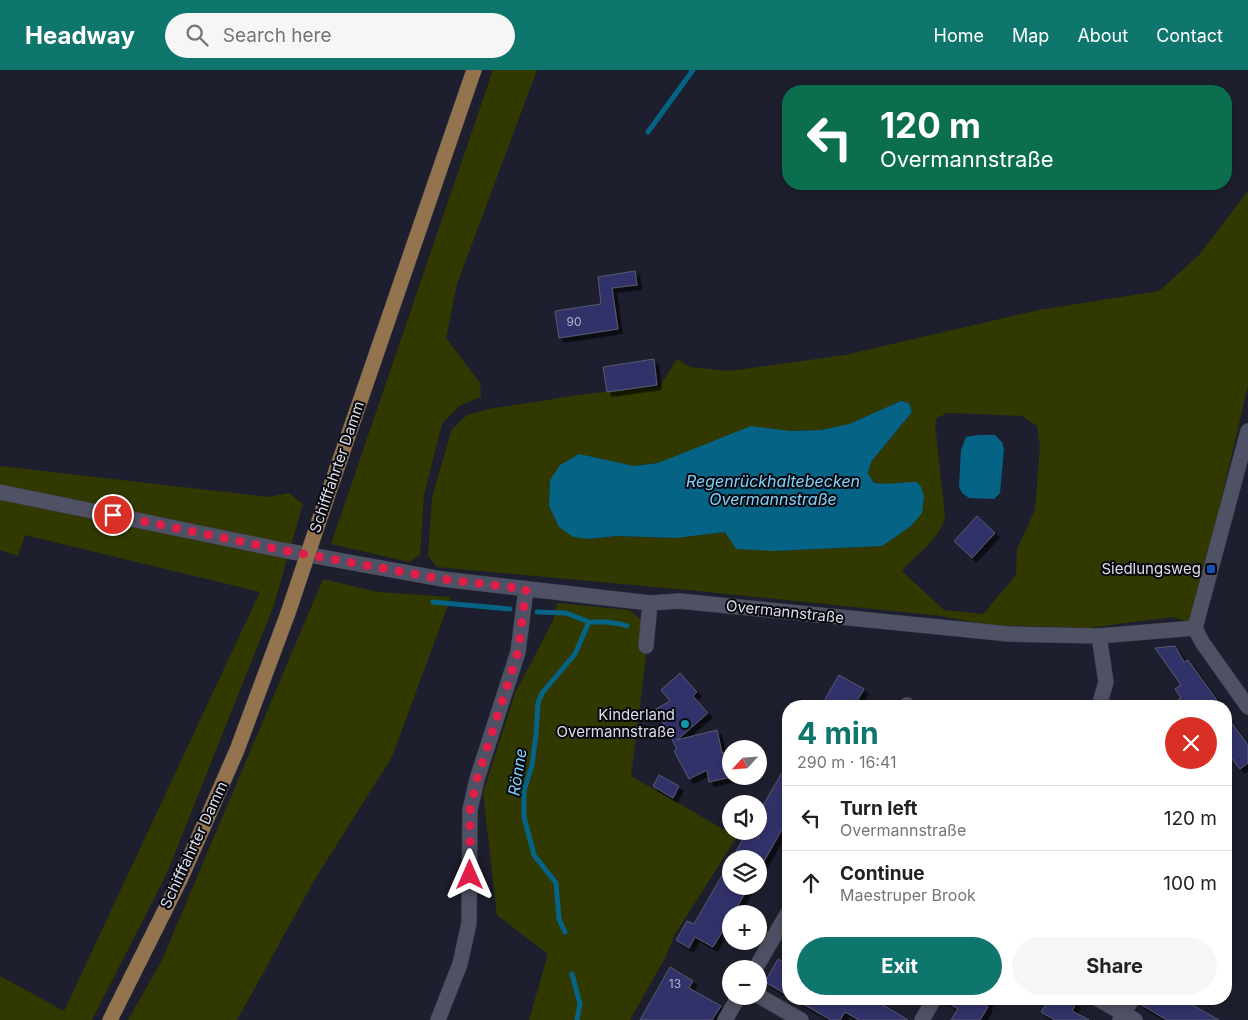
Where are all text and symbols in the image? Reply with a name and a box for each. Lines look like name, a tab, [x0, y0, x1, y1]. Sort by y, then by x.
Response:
search box	[165, 13, 515, 58]
text: Headway	[25, 21, 135, 50]
icon: search	[183, 21, 211, 49]
text: Search here	[223, 24, 331, 47]
text: Home	[934, 25, 984, 46]
text: Map	[1012, 25, 1049, 46]
text: About	[1077, 25, 1128, 46]
text: Contact	[1156, 25, 1223, 46]
text: 120 m	[880, 104, 981, 146]
icon: left	[797, 105, 862, 170]
text: Overmannstraße	[880, 146, 1054, 172]
house number: 90	[566, 314, 582, 329]
street label: Schifffahrter Damm	[305, 398, 368, 535]
water label: Regenrückhaltebecken Overmannstraße	[686, 471, 860, 509]
pin	[92, 494, 134, 536]
icon: arrive	[99, 501, 127, 529]
place label: Siedlungsweg	[1101, 559, 1201, 578]
marker: Siedlungsweg	[1205, 563, 1217, 575]
street label: Overmannstraße	[725, 596, 845, 627]
place label: Kinderland Overmannstraße	[557, 705, 675, 741]
text: 4 min	[797, 715, 879, 751]
button: close	[1165, 717, 1217, 769]
marker: Kinderland Overmannstraße	[679, 718, 691, 730]
north arrow	[722, 740, 768, 785]
map controls	[722, 740, 767, 1005]
water label: Rönne	[503, 747, 531, 797]
text: 290 m · 16:41	[797, 752, 896, 772]
street label: Schifffahrter Damm	[156, 778, 231, 911]
button: sound	[722, 795, 767, 840]
text: Turn left	[840, 797, 918, 820]
icon: left	[797, 804, 825, 832]
text: 120 m	[1164, 807, 1217, 830]
text: Overmannstraße	[840, 820, 966, 840]
position arrow	[443, 848, 495, 900]
button: layers	[722, 850, 767, 895]
text: Continue	[840, 862, 925, 885]
icon: ahead	[797, 869, 825, 897]
text: 100 m	[1163, 872, 1217, 895]
text: Maestruper Brook	[840, 885, 976, 905]
button: +	[722, 905, 767, 950]
button: Exit	[797, 937, 1002, 995]
button: Share	[1012, 937, 1217, 995]
button: −	[722, 960, 767, 1005]
house number: 13	[669, 976, 681, 991]

